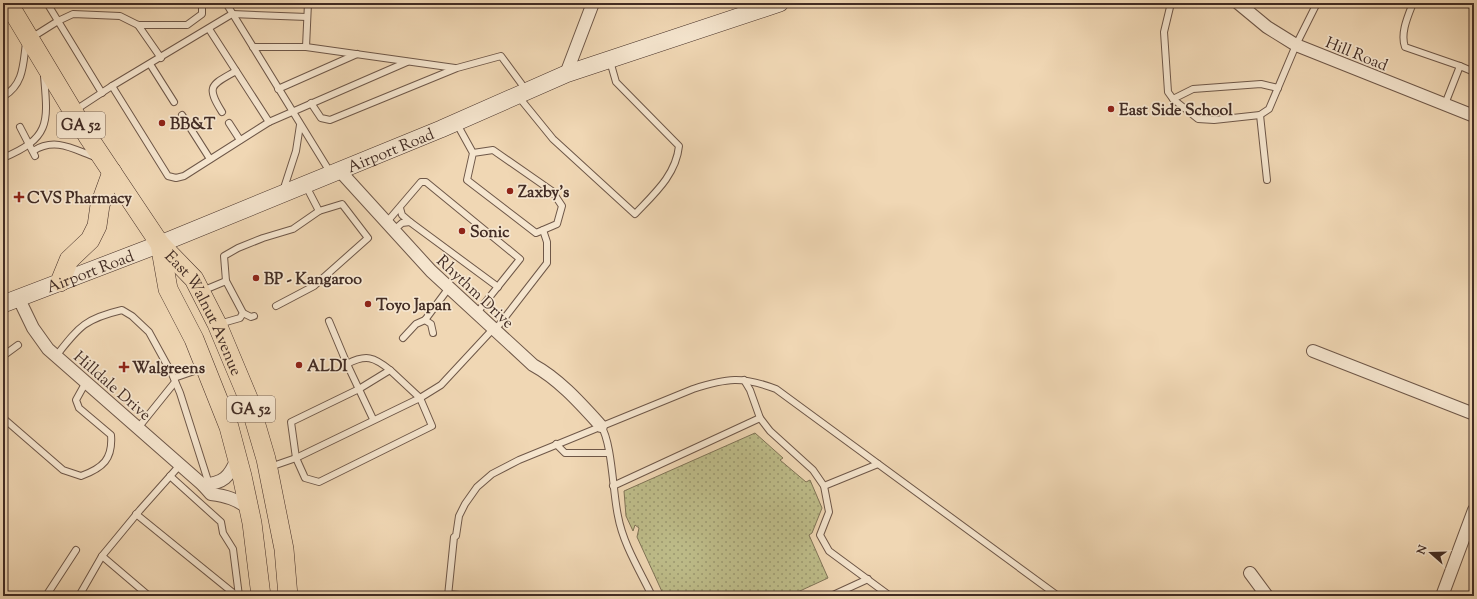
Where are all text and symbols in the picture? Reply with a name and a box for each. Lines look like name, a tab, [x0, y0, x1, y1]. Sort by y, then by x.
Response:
street label: Hill Road	[1321, 32, 1391, 78]
place label: East Side School	[1119, 100, 1233, 123]
marker: East Side School	[1106, 104, 1116, 114]
road number: GA 52	[57, 112, 105, 138]
place label: BB&T	[170, 114, 216, 137]
marker: BB&T	[157, 118, 167, 128]
street label: Airport Road	[344, 124, 438, 180]
place label: Zaxby's	[518, 182, 569, 205]
marker: Zaxby's	[505, 186, 515, 196]
place label: CVS Pharmacy	[27, 188, 132, 211]
marker: CVS Pharmacy	[14, 192, 24, 202]
place label: Sonic	[470, 222, 510, 245]
marker: Sonic	[457, 226, 467, 236]
street label: Airport Road	[44, 246, 138, 300]
street label: East Walnut Avenue	[158, 246, 246, 380]
street label: Rhythm Drive	[430, 251, 518, 335]
place label: BP - Kangaroo	[264, 269, 362, 292]
marker: BP - Kangaroo	[251, 273, 261, 283]
place label: Toyo Japan	[376, 295, 452, 318]
marker: Toyo Japan	[363, 299, 373, 309]
street label: Hilldale Drive	[68, 347, 155, 427]
place label: ALDI	[307, 356, 348, 379]
place label: Walgreens	[132, 358, 205, 381]
marker: ALDI	[294, 360, 304, 370]
marker: Walgreens	[119, 362, 129, 372]
road number: GA 52	[227, 396, 275, 422]
north arrow	[1411, 533, 1451, 573]
text: N	[1413, 543, 1432, 558]

